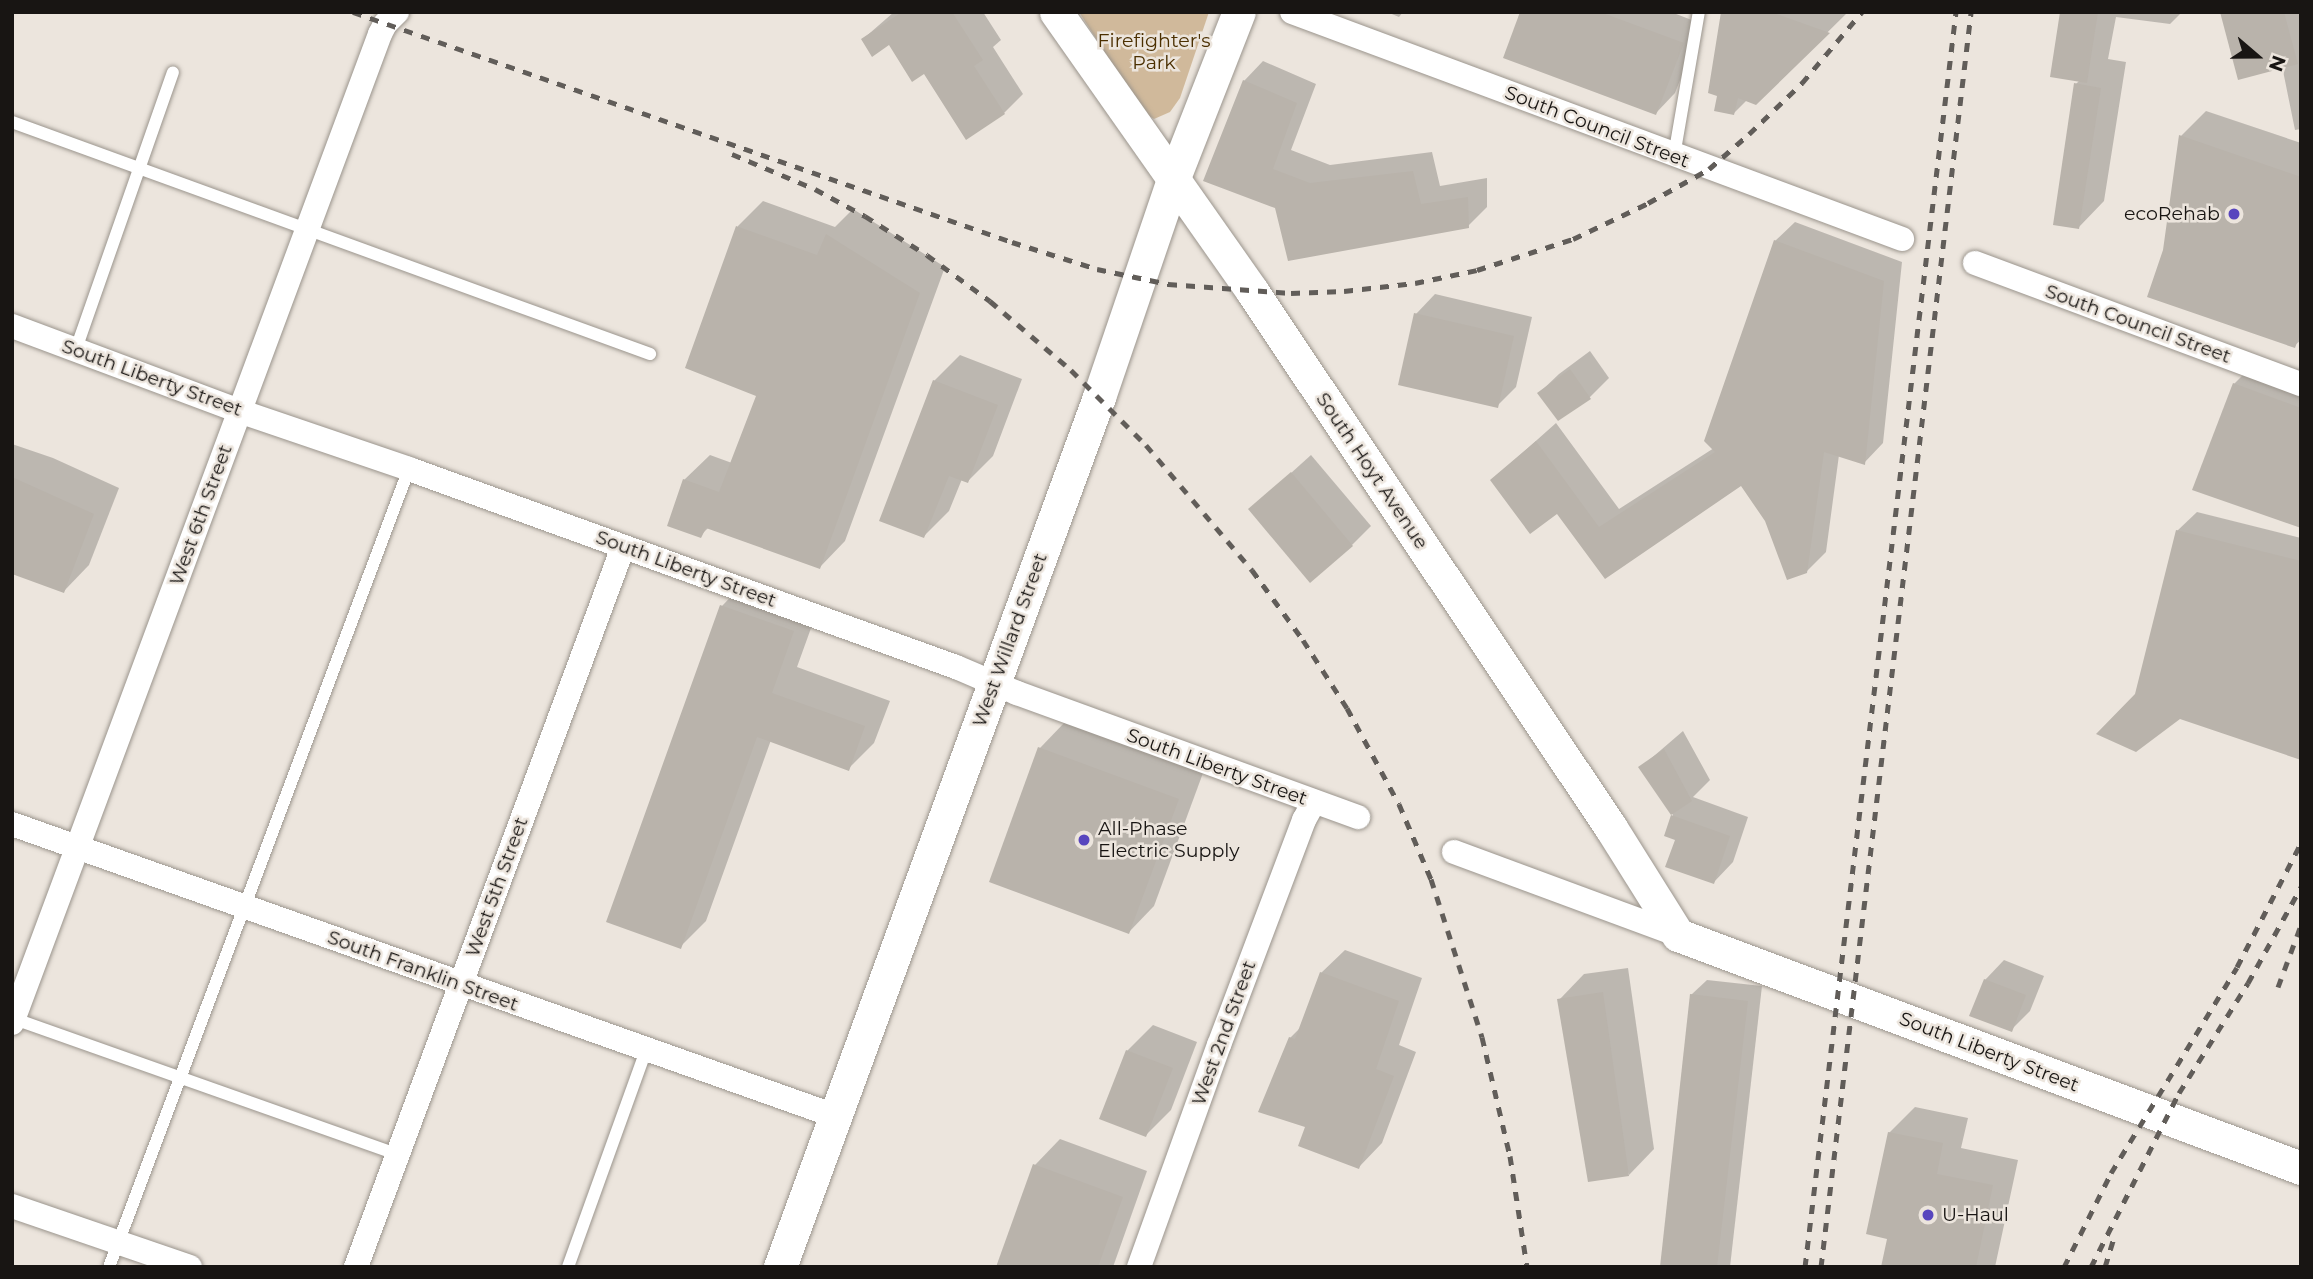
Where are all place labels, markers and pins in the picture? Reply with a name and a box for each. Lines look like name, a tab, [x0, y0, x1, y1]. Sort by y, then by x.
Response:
place label: ecoRehab	[2124, 203, 2220, 225]
marker: ecoRehab	[2226, 206, 2242, 222]
place label: All-Phase Electric Supply	[1098, 818, 1240, 862]
marker: All-Phase Electric Supply	[1076, 832, 1092, 848]
place label: U-Haul	[1942, 1204, 2009, 1226]
marker: U-Haul	[1920, 1207, 1936, 1223]

